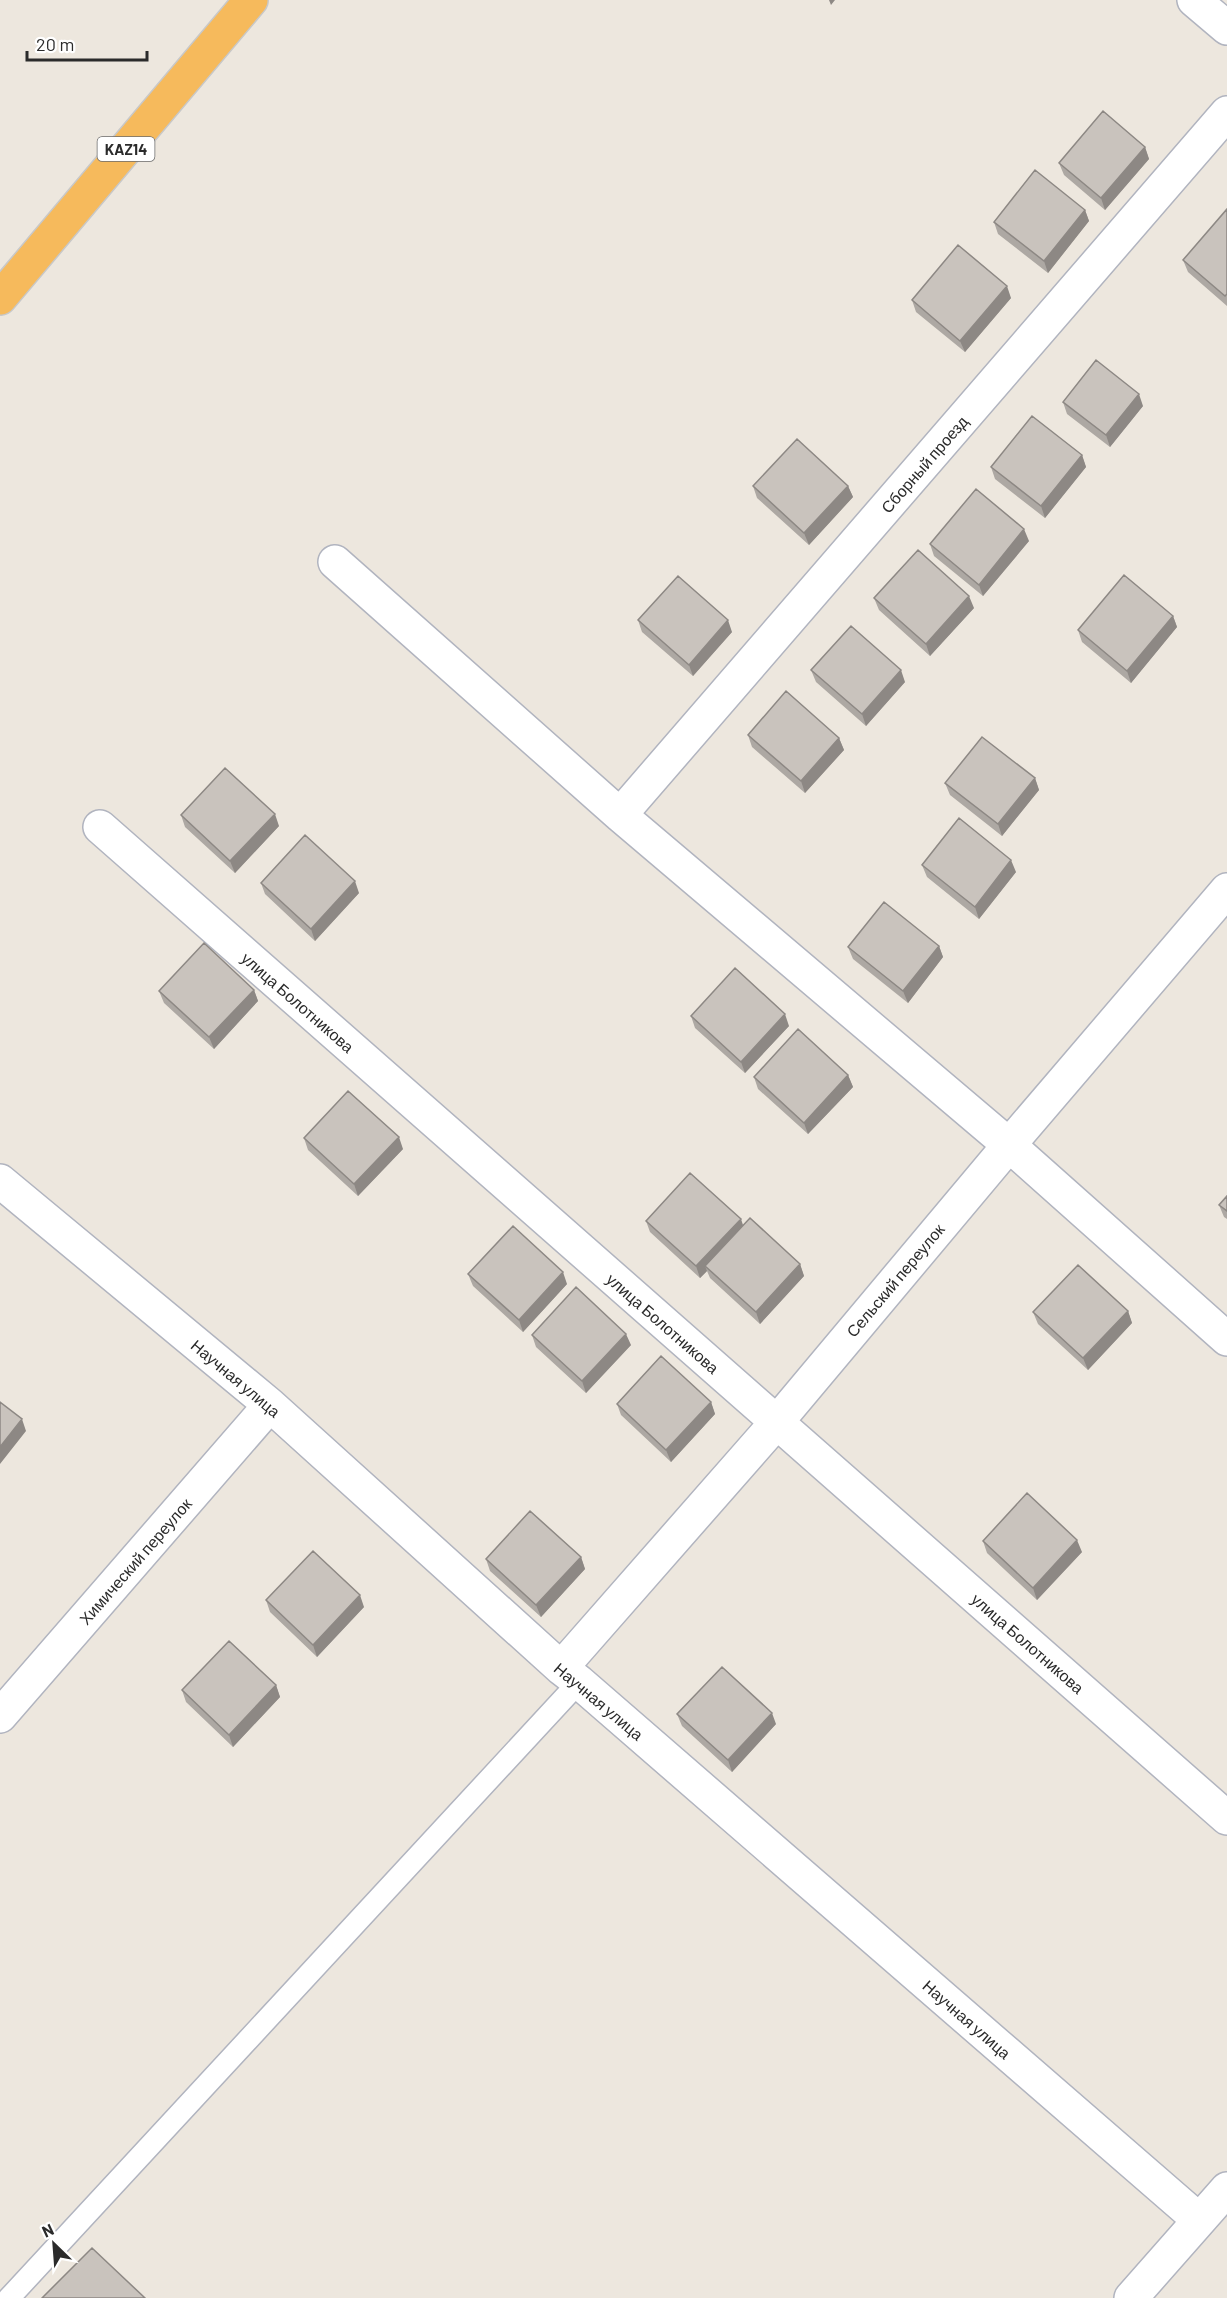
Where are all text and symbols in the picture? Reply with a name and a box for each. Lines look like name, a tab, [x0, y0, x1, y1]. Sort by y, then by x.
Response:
scale bar	[27, 24, 147, 62]
text: 20 m	[36, 33, 74, 55]
road number: KAZ14	[98, 137, 154, 161]
street label: Сборный проезд	[877, 411, 972, 516]
street label: улица Болотникова	[238, 948, 358, 1056]
street label: Сельский переулок	[842, 1219, 949, 1340]
street label: улица Болотникова	[603, 1269, 723, 1377]
street label: Научная улица	[188, 1335, 284, 1421]
street label: Химический переулок	[75, 1493, 196, 1628]
street label: улица Болотникова	[968, 1589, 1088, 1697]
street label: Научная улица	[551, 1658, 647, 1744]
street label: Научная улица	[919, 1976, 1015, 2062]
north arrow	[24, 2214, 84, 2274]
text: N	[39, 2219, 56, 2241]

